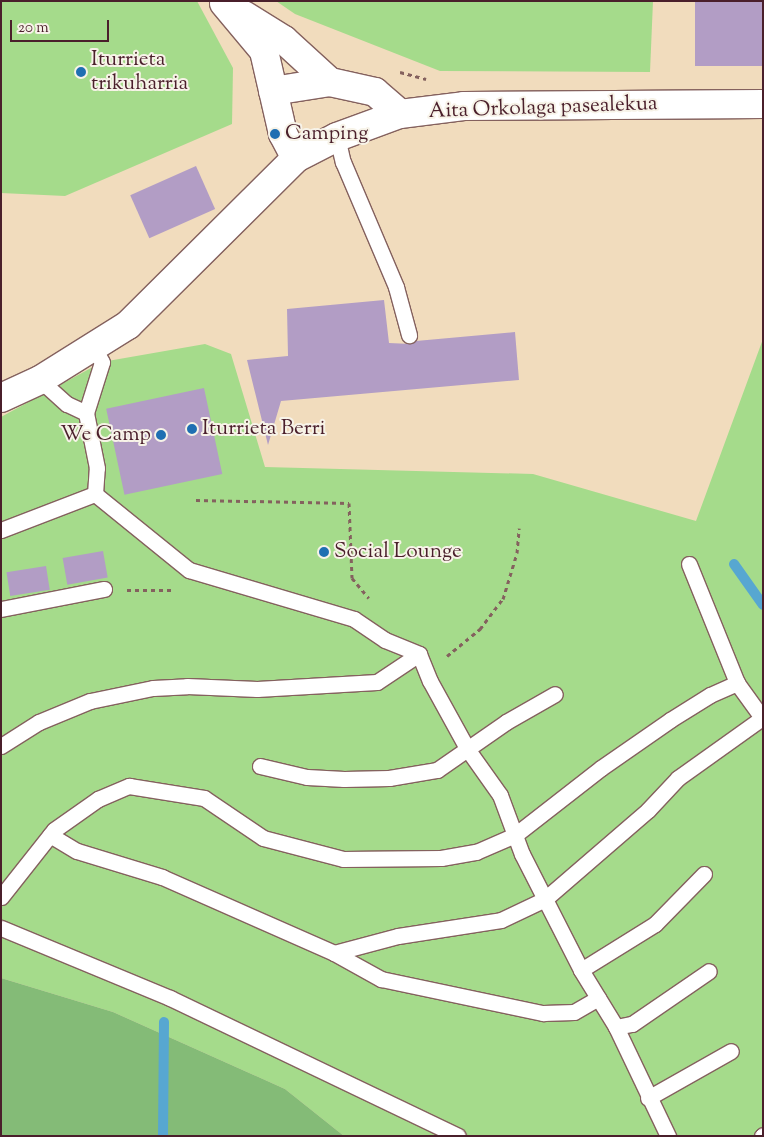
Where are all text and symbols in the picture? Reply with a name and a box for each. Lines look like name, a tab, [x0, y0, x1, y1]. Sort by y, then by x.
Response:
scale bar	[12, 10, 111, 42]
text: 20 m	[18, 18, 49, 39]
place label: Iturrieta trikuharria	[91, 47, 188, 97]
marker: Iturrieta trikuharria	[75, 66, 87, 78]
street label: Aita Orkolaga pasealekua	[428, 91, 658, 125]
place label: Camping	[285, 121, 369, 147]
marker: Camping	[269, 128, 281, 140]
place label: Iturrieta Berri	[202, 416, 326, 442]
place label: We Camp	[60, 422, 151, 448]
marker: Iturrieta Berri	[186, 423, 198, 435]
marker: We Camp	[155, 429, 167, 441]
place label: Social Lounge	[334, 539, 462, 565]
marker: Social Lounge	[318, 546, 330, 558]

